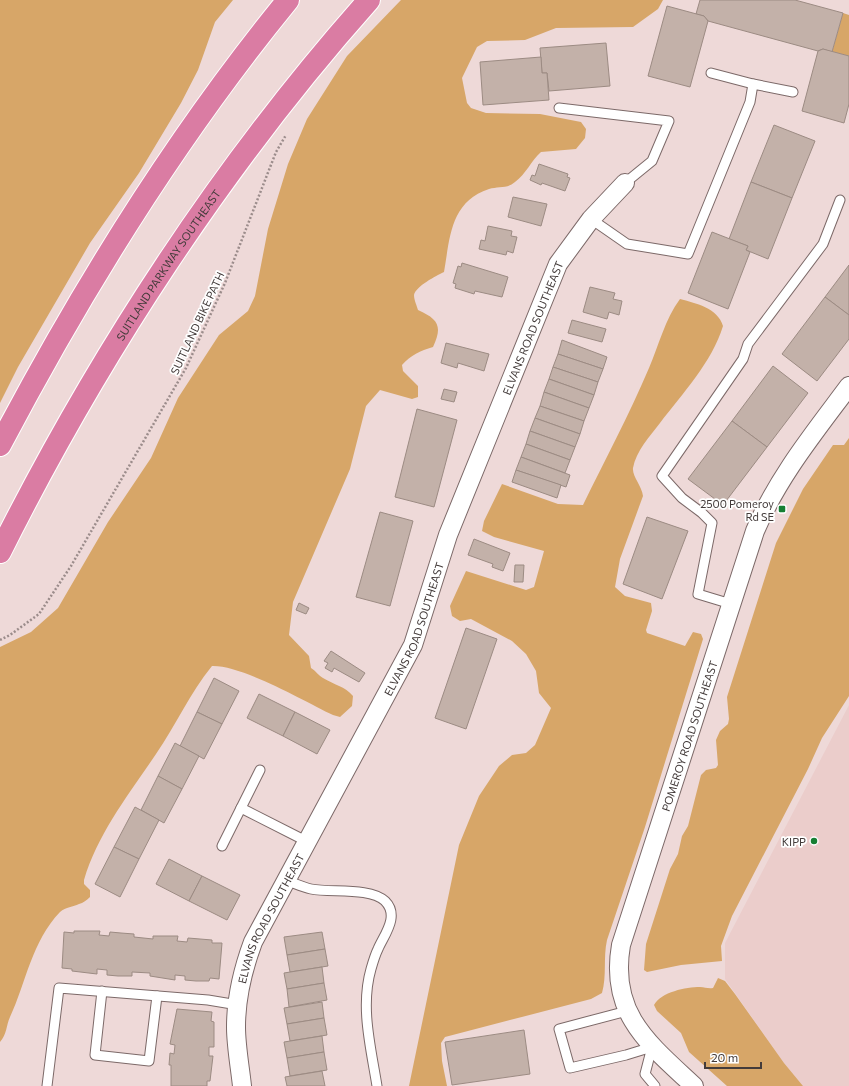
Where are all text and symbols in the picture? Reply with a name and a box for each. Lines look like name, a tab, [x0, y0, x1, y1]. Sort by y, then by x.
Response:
street label: SUITLAND PARKWAY SOUTHEAST	[113, 187, 223, 342]
street label: ELVANS ROAD SOUTHEAST	[499, 259, 565, 396]
street label: SUITLAND BIKE PATH	[168, 270, 226, 376]
place label: 2500 Pomeroy Rd SE	[700, 497, 774, 523]
marker: 2500 Pomeroy Rd SE	[777, 504, 787, 514]
street label: ELVANS ROAD SOUTHEAST	[381, 560, 446, 698]
street label: POMEROY ROAD SOUTHEAST	[658, 659, 719, 813]
place label: KIPP	[782, 835, 806, 848]
marker: KIPP	[809, 836, 819, 846]
street label: ELVANS ROAD SOUTHEAST	[234, 851, 306, 985]
scale bar	[705, 1044, 761, 1070]
text: 20 m	[711, 1050, 738, 1064]

